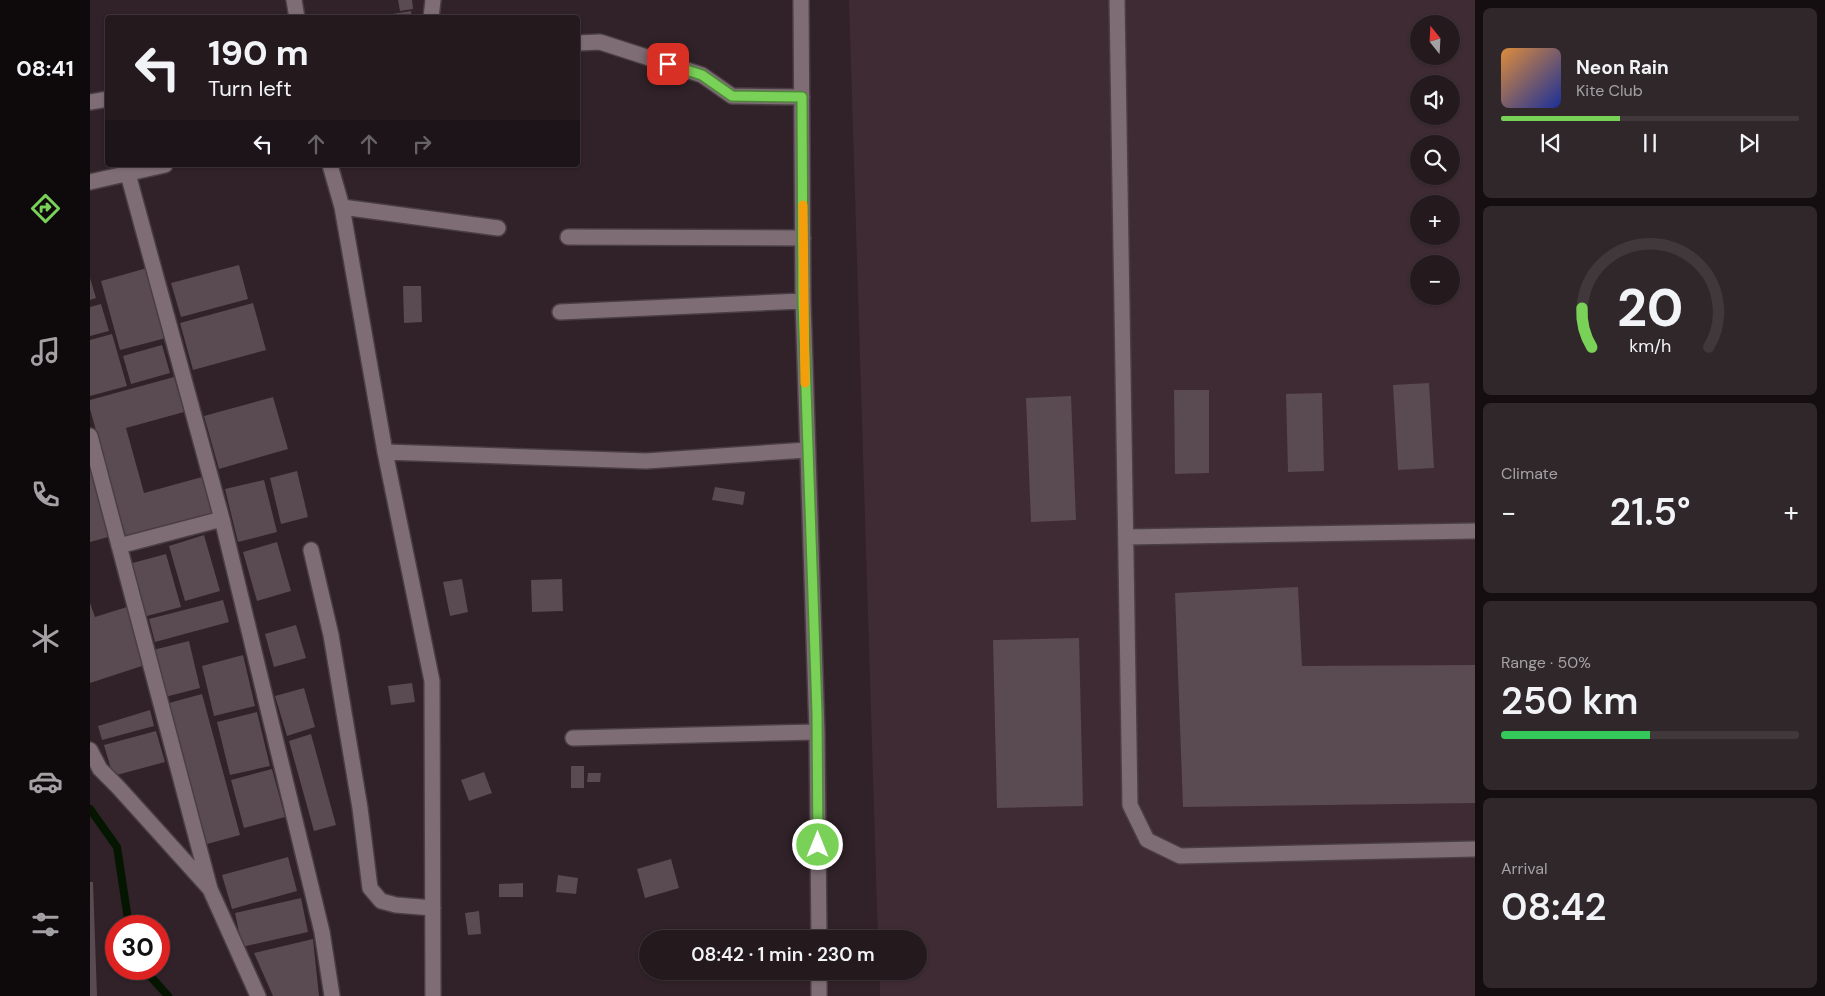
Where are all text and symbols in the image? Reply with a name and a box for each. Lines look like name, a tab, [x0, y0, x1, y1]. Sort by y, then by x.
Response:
north arrow	[1410, 15, 1460, 65]
map controls	[1410, 15, 1460, 305]
text: 190 m	[208, 30, 309, 76]
icon: left	[125, 35, 190, 100]
pin	[647, 43, 689, 85]
icon: arrive	[654, 50, 682, 78]
text: 08:41	[16, 54, 74, 83]
text: Neon Rain	[1576, 55, 1669, 80]
text: Turn left	[208, 74, 292, 103]
button: sound	[1410, 75, 1460, 125]
text: Kite Club	[1576, 80, 1643, 101]
icon: previous	[1537, 129, 1565, 157]
icon: pause	[1636, 129, 1664, 157]
icon: next	[1735, 129, 1763, 157]
icon: left	[249, 130, 277, 158]
icon: ahead	[302, 130, 330, 158]
icon: ahead	[355, 130, 383, 158]
icon: right	[408, 130, 436, 158]
button: search	[1410, 135, 1460, 185]
icon: directions	[28, 191, 63, 226]
button: +	[1410, 195, 1460, 245]
button: −	[1410, 255, 1460, 305]
text: 20	[1617, 274, 1683, 342]
icon: music	[28, 334, 63, 369]
text: km/h	[1629, 334, 1671, 358]
text: Climate	[1501, 463, 1558, 484]
icon: phone	[28, 477, 63, 512]
text: 21.5°	[1609, 487, 1691, 537]
text: −	[1501, 494, 1516, 531]
text: +	[1784, 494, 1799, 531]
icon: climate	[28, 621, 63, 656]
text: Range · 50%	[1501, 652, 1591, 673]
text: 250 km	[1501, 676, 1639, 726]
icon: car	[28, 764, 63, 799]
position arrow	[791, 818, 843, 870]
text: Arrival	[1501, 858, 1548, 879]
text: 08:42	[1501, 882, 1607, 932]
icon: filters	[28, 907, 63, 942]
speed limit sign: 30	[105, 915, 170, 980]
text: 08:42 · 1 min · 230 m	[691, 942, 875, 967]

